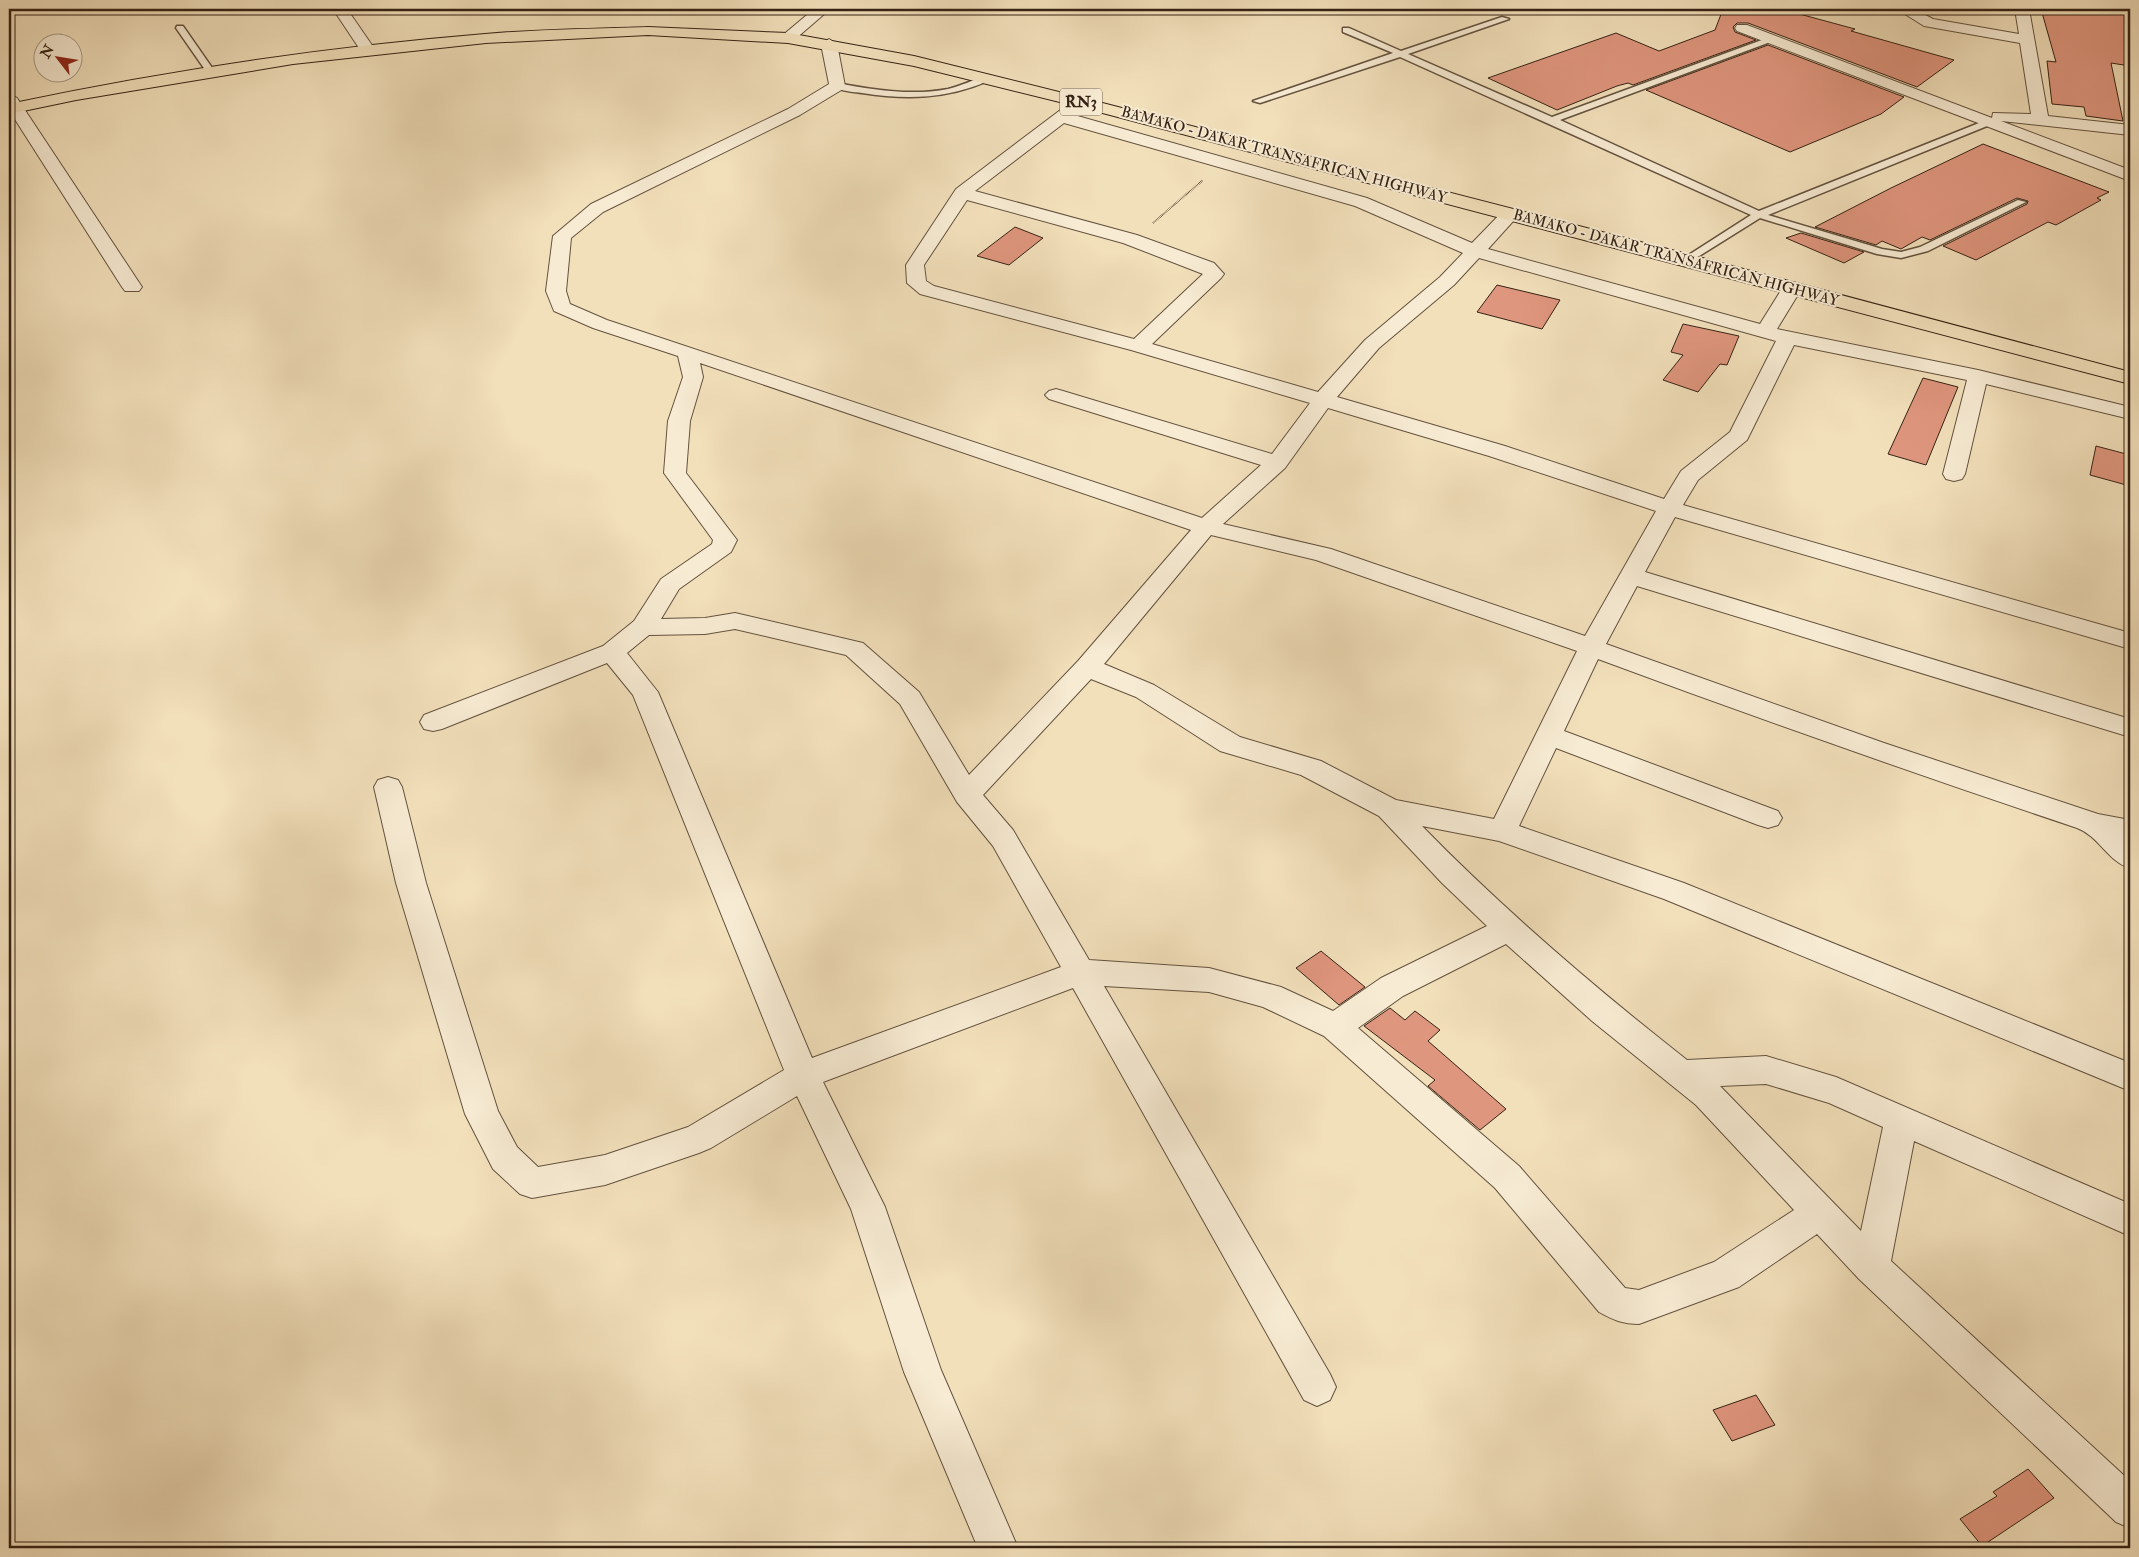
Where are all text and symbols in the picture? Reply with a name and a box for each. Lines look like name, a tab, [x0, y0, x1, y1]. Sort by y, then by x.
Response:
north arrow	[32, 32, 82, 82]
text: N	[36, 41, 58, 62]
road number: RN3	[1060, 88, 1102, 115]
street label: BAMAKO - DAKAR TRANSAFRICAN HIGHWAY	[1119, 102, 1450, 208]
street label: BAMAKO - DAKAR TRANSAFRICAN HIGHWAY	[1511, 205, 1842, 311]

